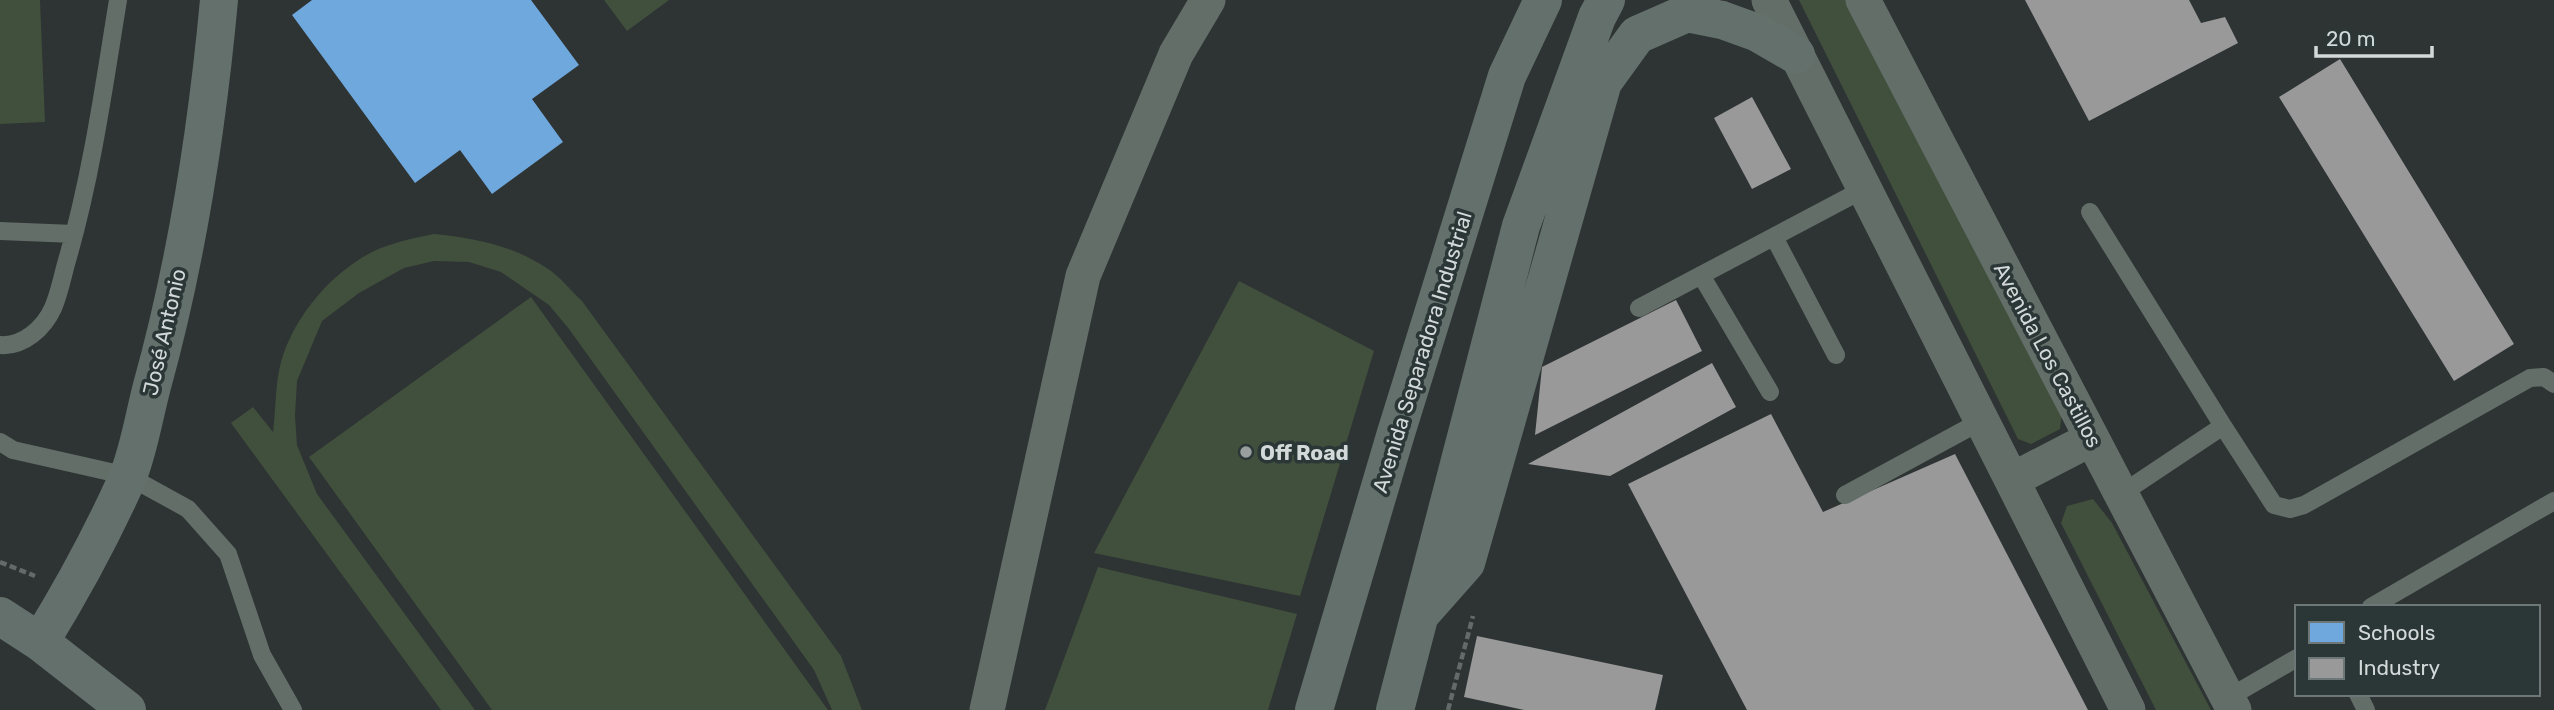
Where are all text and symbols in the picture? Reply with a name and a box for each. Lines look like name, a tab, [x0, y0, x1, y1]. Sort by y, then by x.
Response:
scale bar	[2316, 14, 2432, 58]
text: 20 m	[2326, 26, 2375, 51]
street label: Avenida Separadora Industrial	[1367, 208, 1477, 496]
street label: Avenida Los Castillos	[1989, 258, 2107, 452]
street label: José Antonio	[137, 266, 191, 398]
place label: Off Road	[1260, 440, 1349, 465]
marker: Off Road	[1238, 444, 1254, 460]
legend	[2295, 605, 2540, 696]
text: Schools	[2358, 620, 2435, 645]
text: Industry	[2358, 655, 2440, 680]

